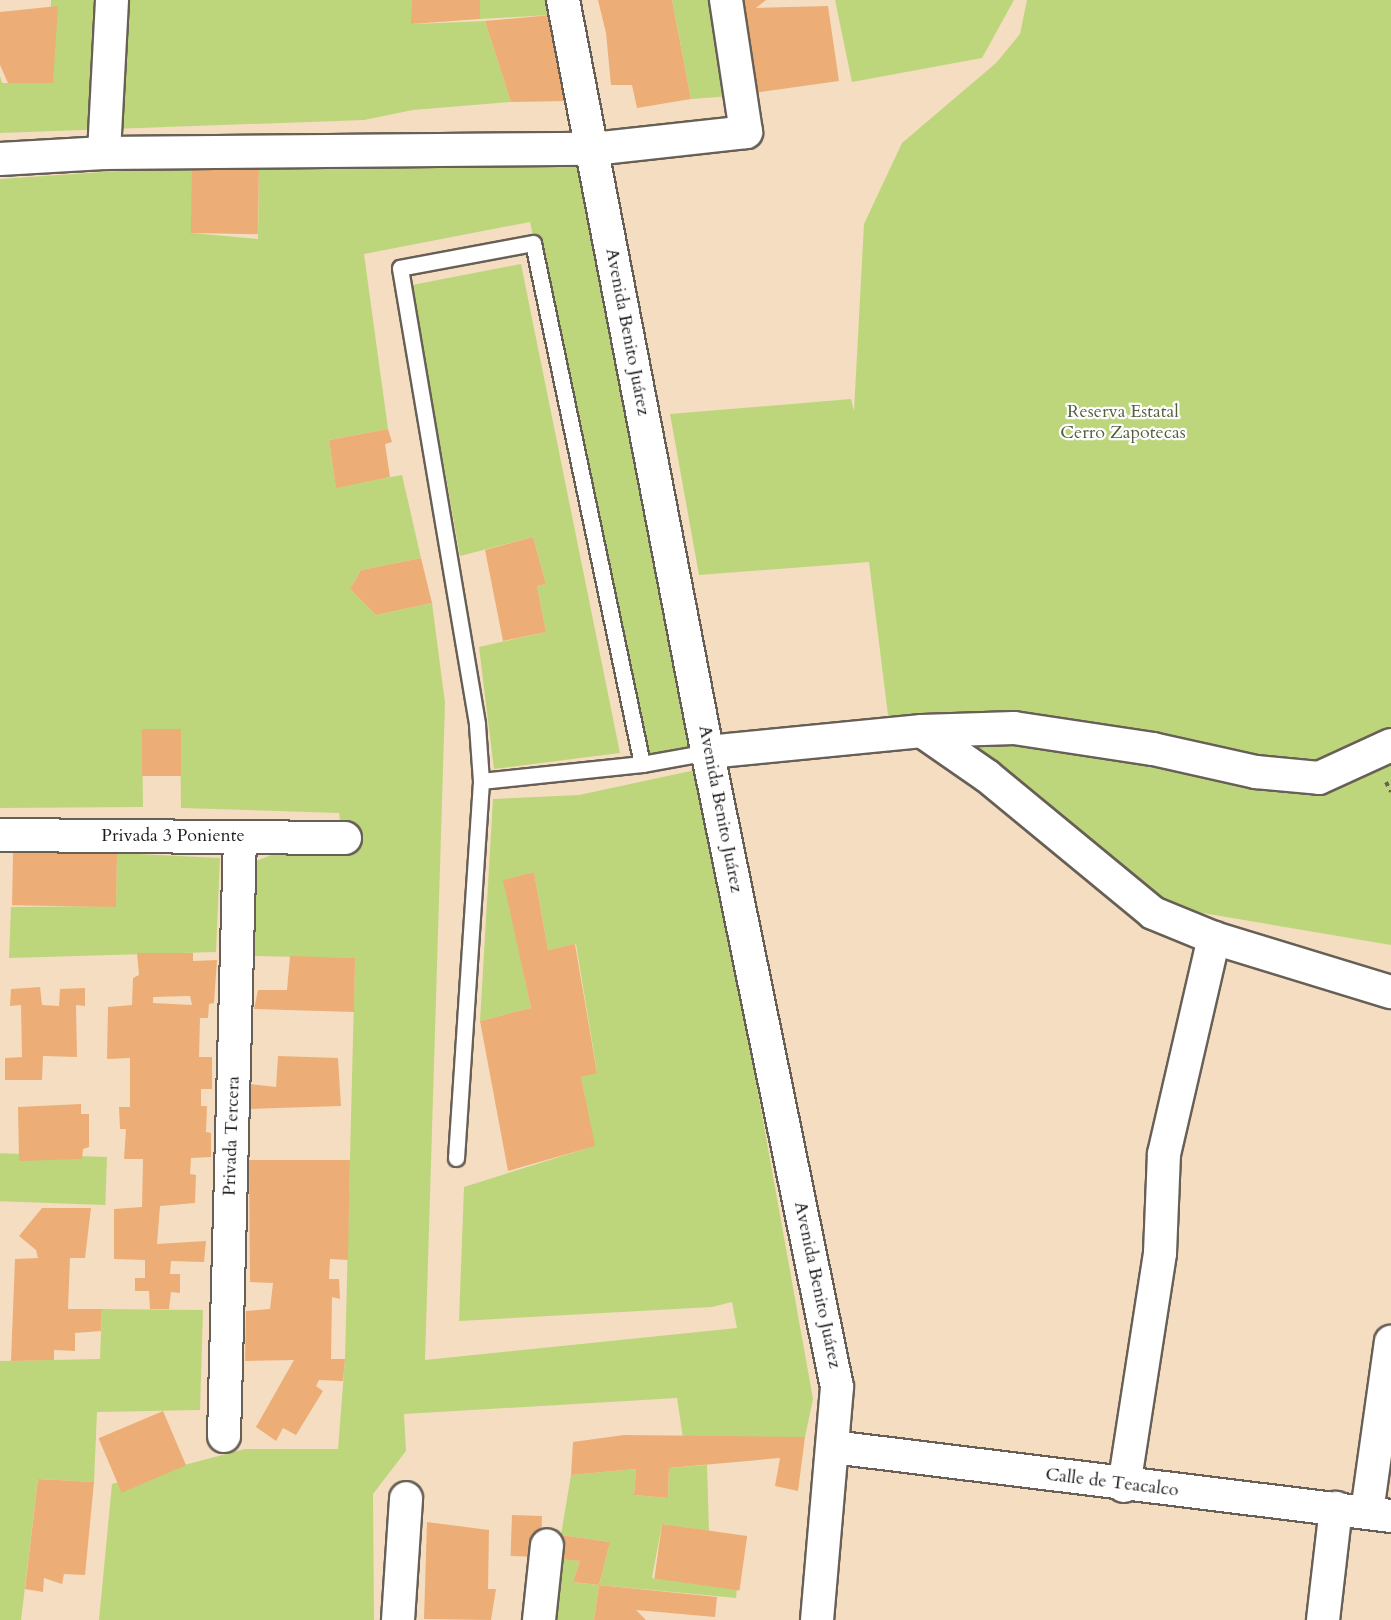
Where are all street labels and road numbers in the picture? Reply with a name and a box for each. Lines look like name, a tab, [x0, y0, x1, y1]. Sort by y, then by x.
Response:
street label: Avenida Benito Juárez	[600, 246, 654, 418]
street label: Avenida Benito Juárez	[693, 723, 747, 895]
street label: Privada 3 Poniente	[101, 825, 245, 847]
street label: Privada Tercera	[219, 1076, 245, 1196]
street label: Avenida Benito Juárez	[789, 1200, 845, 1370]
street label: Calle de Teacalco	[1044, 1464, 1180, 1502]

